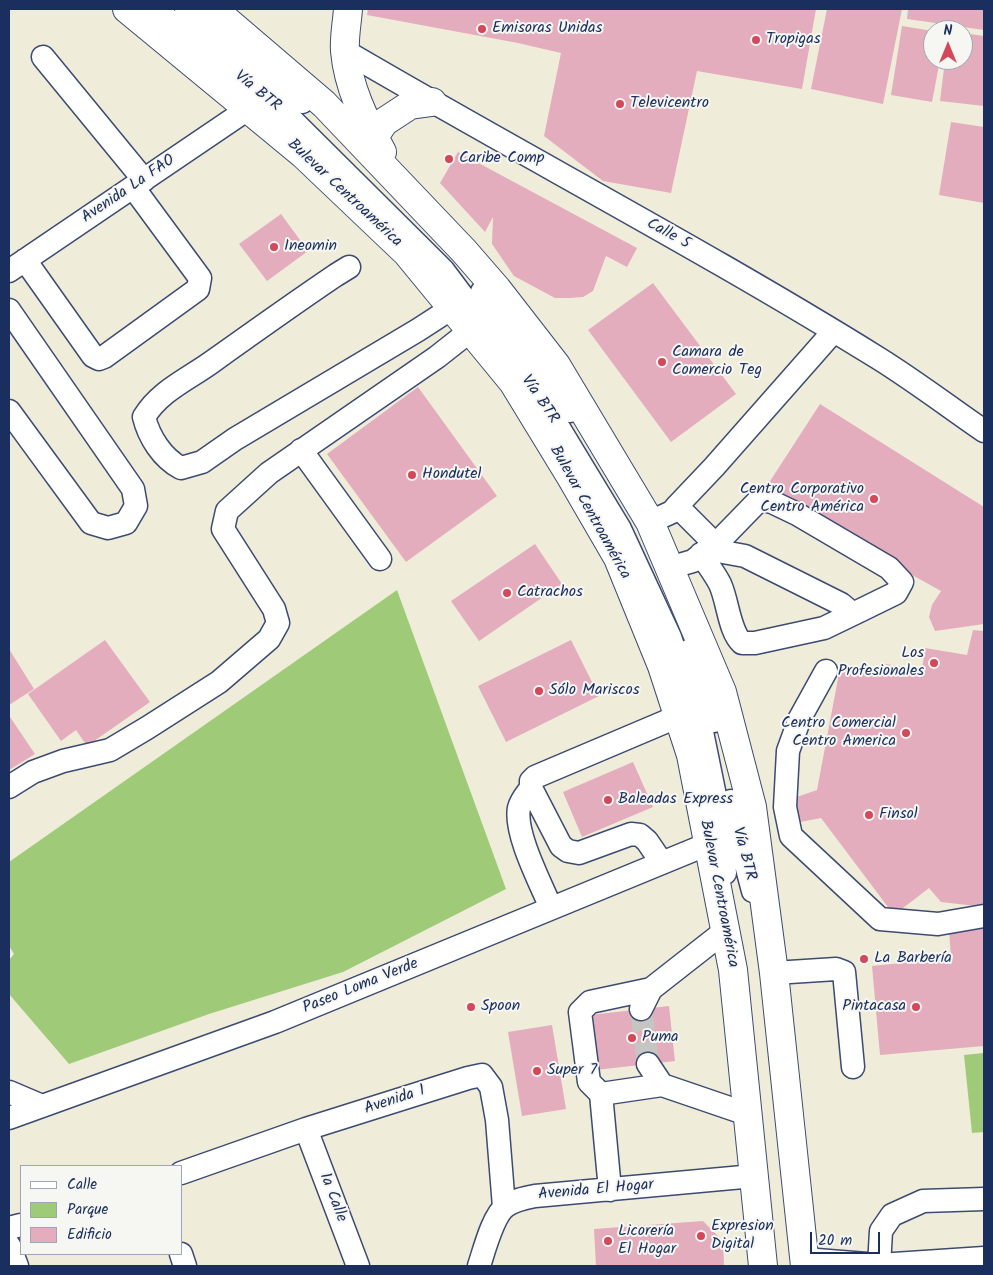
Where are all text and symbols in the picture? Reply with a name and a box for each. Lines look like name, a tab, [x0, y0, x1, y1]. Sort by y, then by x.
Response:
place label: Emisoras Unidas	[492, 19, 602, 39]
north arrow	[923, 20, 973, 70]
text: N	[944, 20, 952, 42]
marker: Emisoras Unidas	[476, 23, 488, 35]
place label: Tropigas	[766, 30, 820, 50]
marker: Tropigas	[750, 34, 762, 46]
street label: Vía BTR	[230, 67, 284, 117]
place label: Televicentro	[630, 94, 709, 114]
marker: Televicentro	[614, 98, 626, 110]
street label: Bulevar Centroamérica	[283, 136, 405, 252]
place label: Caribe Comp	[459, 149, 544, 169]
street label: Avenida La FAO	[79, 152, 179, 228]
marker: Caribe Comp	[443, 153, 455, 165]
street label: Calle 5	[643, 215, 693, 255]
place label: Ineomin	[284, 237, 337, 257]
marker: Ineomin	[268, 241, 280, 253]
place label: Camara de Comercio Teg	[672, 343, 762, 381]
marker: Camara de Comercio Teg	[656, 356, 668, 368]
street label: Vía BTR	[516, 372, 562, 428]
street label: Bulevar Centroamérica	[544, 443, 634, 583]
place label: Hondutel	[422, 465, 481, 485]
marker: Hondutel	[406, 469, 418, 481]
place label: Centro Corporativo Centro América	[740, 480, 864, 518]
marker: Centro Corporativo Centro América	[868, 493, 880, 505]
place label: Catrachos	[517, 583, 583, 603]
marker: Catrachos	[501, 587, 513, 599]
place label: Los Profesionales	[838, 644, 924, 682]
marker: Los Profesionales	[928, 657, 940, 669]
place label: Sólo Mariscos	[549, 681, 640, 701]
marker: Sólo Mariscos	[533, 685, 545, 697]
place label: Centro Comercial Centro America	[781, 714, 896, 752]
marker: Centro Comercial Centro America	[900, 727, 912, 739]
place label: Baleadas Express	[618, 790, 733, 810]
marker: Baleadas Express	[602, 794, 614, 806]
place label: Finsol	[879, 805, 918, 825]
marker: Finsol	[863, 809, 875, 821]
street label: Bulevar Centroamérica	[694, 819, 742, 969]
street label: Vía BTR	[727, 825, 759, 883]
place label: La Barbería	[874, 949, 952, 969]
marker: La Barbería	[858, 953, 870, 965]
street label: Paseo Loma Verde	[301, 955, 421, 1019]
place label: Spoon	[481, 997, 520, 1017]
place label: Pintacasa	[842, 997, 906, 1017]
marker: Spoon	[465, 1001, 477, 1013]
marker: Pintacasa	[910, 1001, 922, 1013]
place label: Puma	[642, 1028, 679, 1048]
marker: Puma	[626, 1032, 638, 1044]
place label: Super 7	[547, 1061, 597, 1081]
marker: Super 7	[531, 1065, 543, 1077]
street label: Avenida 1	[362, 1082, 428, 1120]
legend	[20, 1165, 182, 1255]
street label: 1a Calle	[314, 1171, 350, 1225]
text: Calle	[67, 1173, 97, 1197]
street label: Avenida El Hogar	[537, 1176, 655, 1206]
text: Parque	[67, 1198, 108, 1222]
place label: Expresion Digital	[711, 1217, 774, 1255]
place label: Licorería El Hogar	[618, 1222, 676, 1260]
scale bar	[813, 1222, 883, 1254]
text: Edificio	[67, 1223, 112, 1247]
text: 20 m	[818, 1229, 852, 1253]
marker: Expresion Digital	[695, 1230, 707, 1242]
marker: Licorería El Hogar	[602, 1235, 614, 1247]

